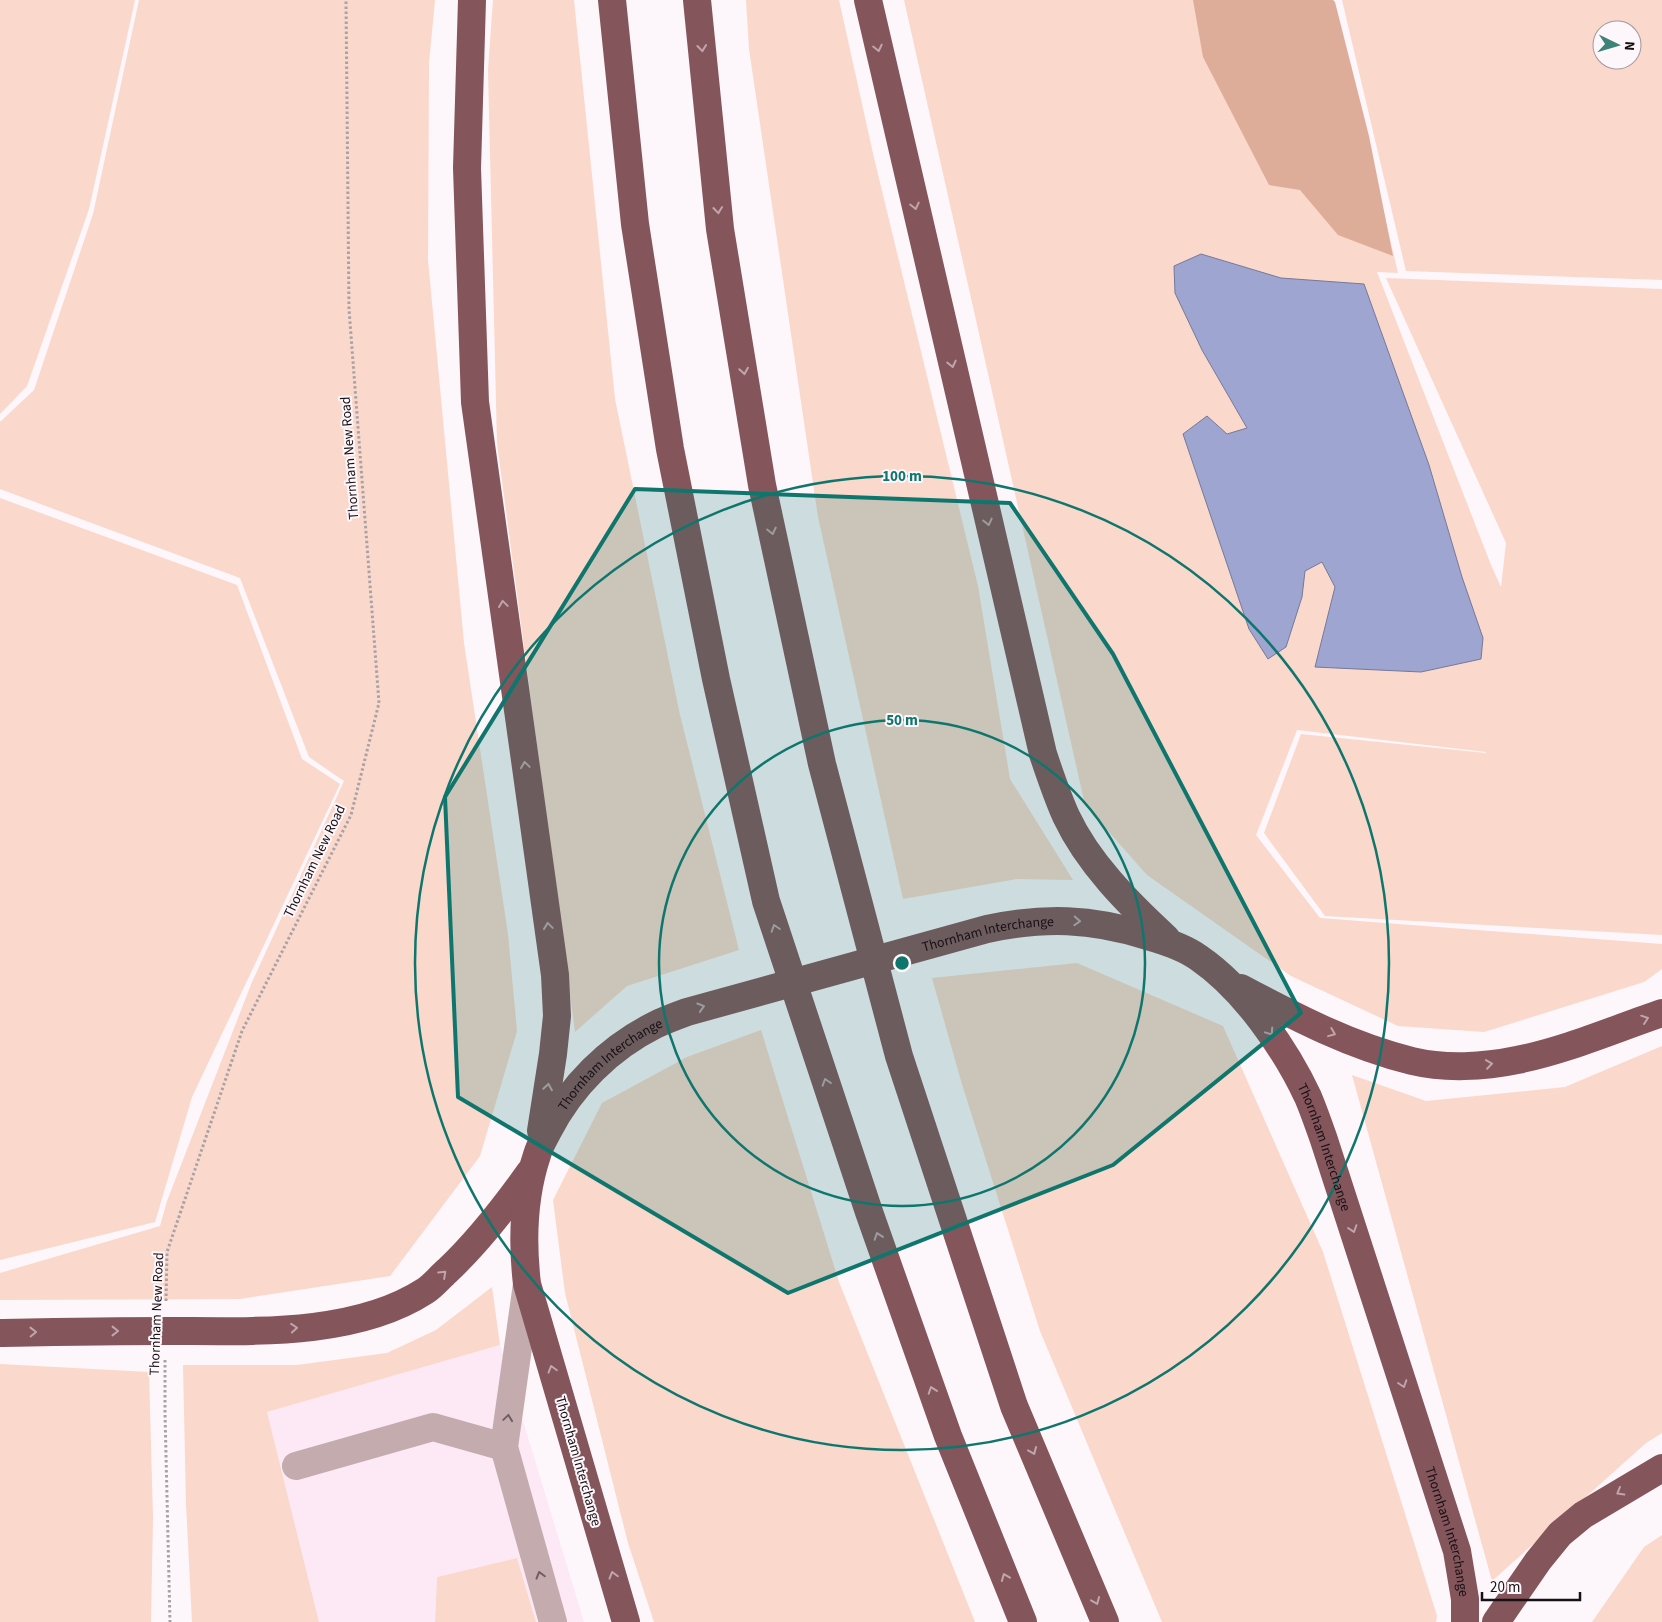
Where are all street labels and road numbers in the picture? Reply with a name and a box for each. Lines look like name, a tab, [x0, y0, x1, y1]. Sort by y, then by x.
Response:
street label: Thornham New Road	[336, 396, 364, 520]
street label: Thornham New Road	[279, 802, 351, 921]
street label: Thornham Interchange	[920, 912, 1054, 958]
street label: Thornham Interchange	[553, 1014, 666, 1115]
street label: Thornham Interchange	[1292, 1080, 1355, 1214]
street label: Thornham New Road	[145, 1252, 169, 1376]
street label: Thornham Interchange	[550, 1394, 606, 1529]
street label: Thornham Interchange	[1419, 1464, 1473, 1598]

